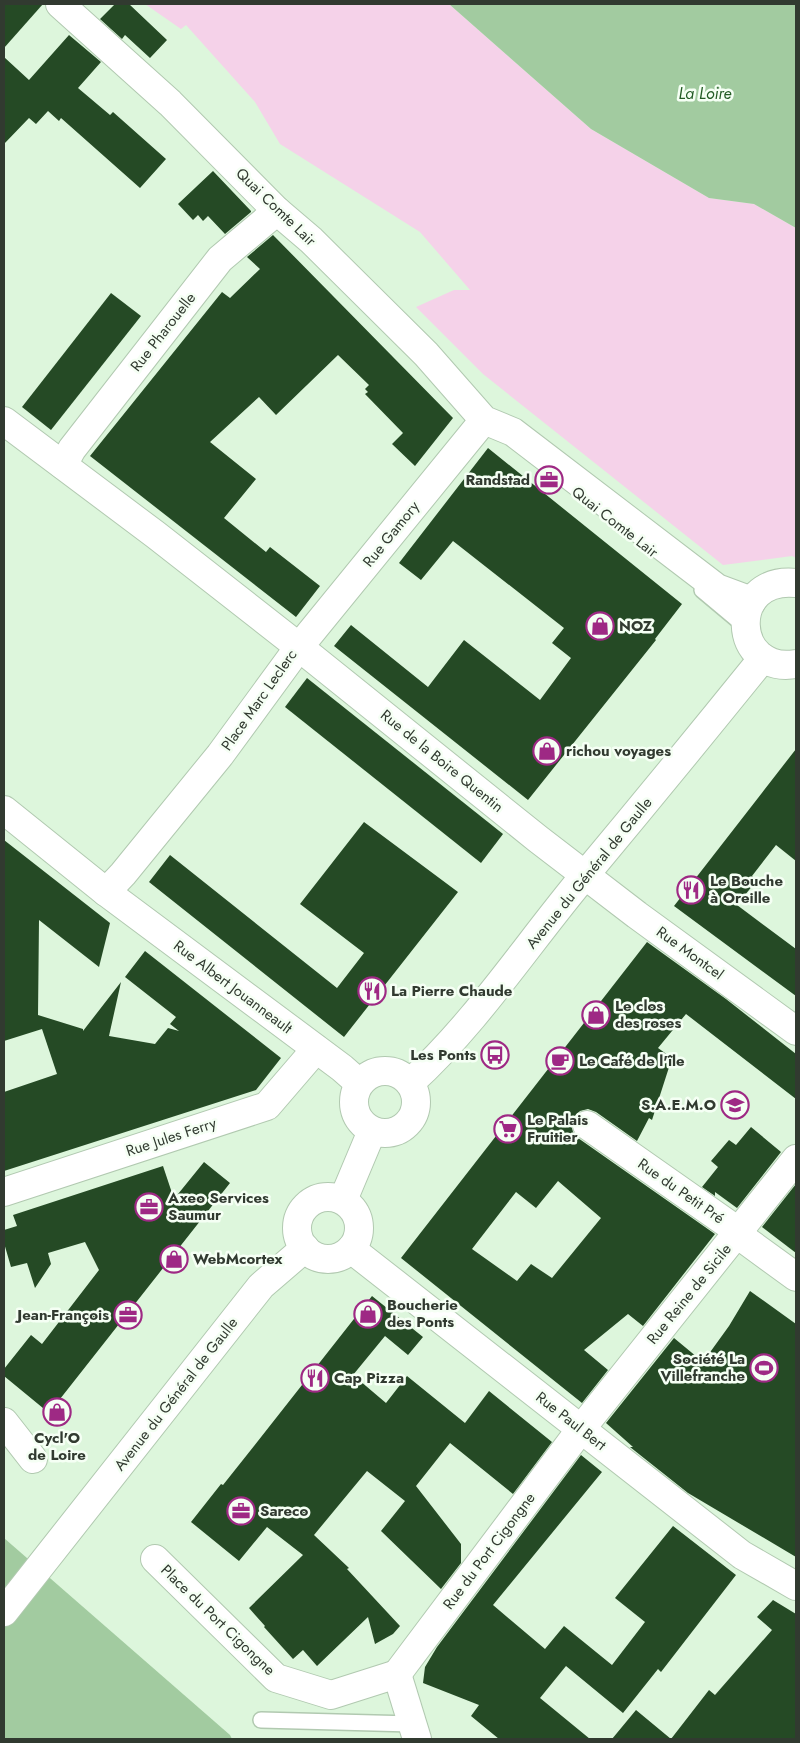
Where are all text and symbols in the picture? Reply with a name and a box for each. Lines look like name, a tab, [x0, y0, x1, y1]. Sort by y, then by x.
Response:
water label: La Loire	[678, 82, 732, 105]
street label: Quai Comte Lair	[231, 163, 322, 252]
street label: Rue Pharouelle	[125, 288, 201, 376]
office icon: Randstad	[534, 465, 564, 495]
place label: Randstad	[465, 469, 530, 491]
street label: Quai Comte Lair	[567, 481, 664, 563]
street label: Rue Gamory	[357, 496, 425, 572]
shop icon: NOZ	[585, 611, 615, 641]
place label: NOZ	[619, 615, 653, 637]
street label: Place Marc Leclerc	[216, 645, 302, 755]
street label: Rue de la Boire Quentin	[376, 704, 508, 818]
shop icon: richou voyages	[532, 736, 562, 766]
place label: richou voyages	[566, 740, 671, 762]
street label: Avenue du Général de Gaulle	[521, 792, 657, 954]
place label: Le Bouche à Oreille	[710, 870, 783, 909]
restaurant icon: Le Bouche à Oreille	[676, 875, 706, 905]
street label: Rue Montcel	[652, 921, 728, 985]
street label: Rue Albert Jouanneault	[169, 935, 297, 1039]
restaurant icon: La Pierre Chaude	[357, 976, 387, 1006]
place label: La Pierre Chaude	[391, 980, 513, 1002]
place label: Le clos des roses	[615, 995, 681, 1034]
shop icon: Le clos des roses	[581, 1000, 611, 1030]
bus stop icon: Les Ponts	[480, 1040, 510, 1070]
place label: Les Ponts	[410, 1044, 476, 1066]
cafe icon: Le Café de l'île	[545, 1046, 575, 1076]
place label: Le Café de l'île	[579, 1050, 685, 1072]
school or university icon: S.A.E.M.O	[720, 1090, 750, 1120]
place label: S.A.E.M.O	[641, 1094, 716, 1116]
place label: Le Palais Fruitier	[527, 1109, 588, 1148]
street label: Rue Jules Ferry	[123, 1112, 219, 1162]
supermarket icon: Le Palais Fruitier	[493, 1114, 523, 1144]
street label: Rue du Petit Pré	[633, 1153, 729, 1229]
place label: Axeo Services Saumur	[167, 1187, 269, 1226]
office icon: Axeo Services Saumur	[134, 1192, 164, 1222]
street label: Rue Reine de Sicile	[642, 1239, 737, 1349]
shop icon: WebMcortex	[159, 1244, 189, 1274]
place label: WebMcortex	[193, 1248, 283, 1270]
place label: Boucherie des Ponts	[387, 1294, 458, 1333]
shop icon: Boucherie des Ponts	[353, 1299, 383, 1329]
office icon: Jean-François	[113, 1300, 143, 1330]
place label: Jean-François	[14, 1304, 109, 1326]
street label: Avenue du Général de Gaulle	[109, 1312, 243, 1475]
place label: Société La Villefranche	[660, 1348, 745, 1387]
sports icon: Société La Villefranche	[749, 1353, 779, 1383]
restaurant icon: Cap Pizza	[300, 1363, 330, 1393]
place label: Cap Pizza	[334, 1367, 404, 1389]
street label: Rue Paul Bert	[531, 1386, 611, 1456]
shop icon: Cycl'O de Loire	[42, 1397, 72, 1427]
place label: Cycl'O de Loire	[28, 1427, 86, 1466]
street label: Rue du Port Cigongne	[438, 1488, 541, 1614]
office icon: Sareco	[226, 1496, 256, 1526]
place label: Sareco	[260, 1500, 308, 1522]
street label: Place du Port Cigongne	[156, 1560, 280, 1681]

